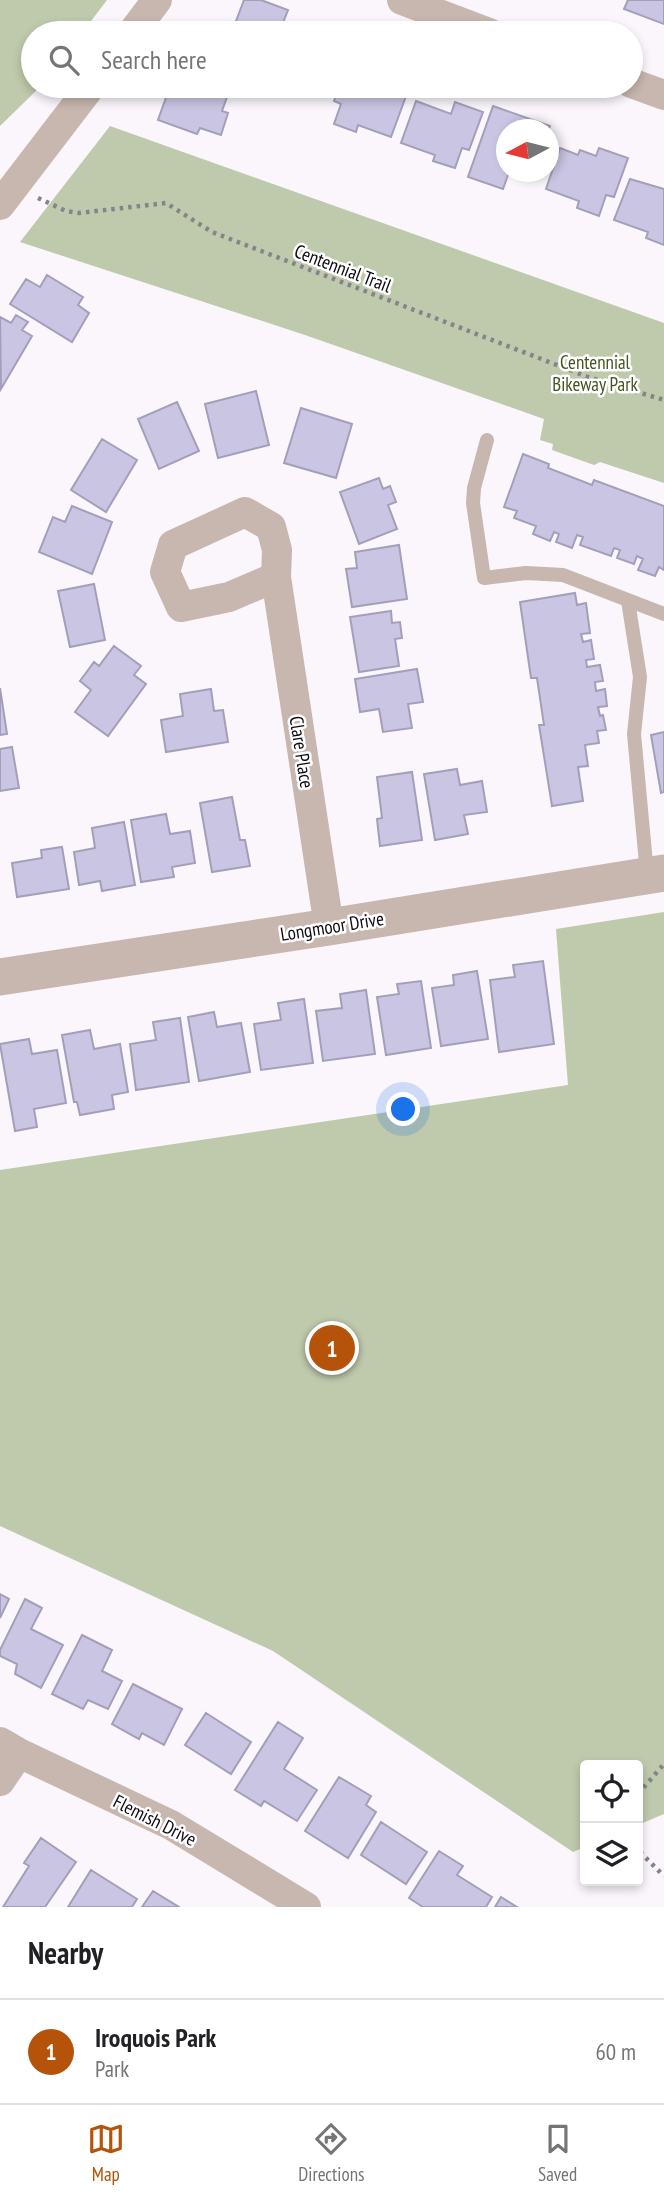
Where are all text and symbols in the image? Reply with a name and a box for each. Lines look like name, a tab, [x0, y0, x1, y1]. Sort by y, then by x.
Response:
search box	[21, 21, 643, 98]
icon: search	[45, 41, 83, 79]
text: Search here	[101, 43, 207, 76]
north arrow	[496, 119, 559, 182]
street label: Centennial Trail	[291, 239, 395, 298]
park label: Centennial Bikeway Park	[552, 350, 638, 396]
street label: Clare Place	[284, 714, 320, 790]
street label: Longmoor Drive	[279, 906, 386, 946]
your location	[386, 1092, 420, 1126]
pin: 1	[309, 1322, 355, 1374]
map controls	[580, 1760, 643, 1886]
button: locate	[580, 1760, 643, 1823]
street label: Flemish Drive	[109, 1789, 201, 1851]
button: layers	[580, 1823, 643, 1886]
text: Nearby	[28, 1933, 103, 1972]
text: Iroquois Park	[95, 2021, 216, 2054]
text: 1	[46, 2037, 57, 2066]
text: 60 m	[595, 2037, 636, 2066]
text: Park	[95, 2054, 129, 2083]
tab: Map	[87, 2120, 125, 2186]
tab: Directions	[298, 2120, 364, 2186]
tab: Saved	[538, 2120, 577, 2186]

